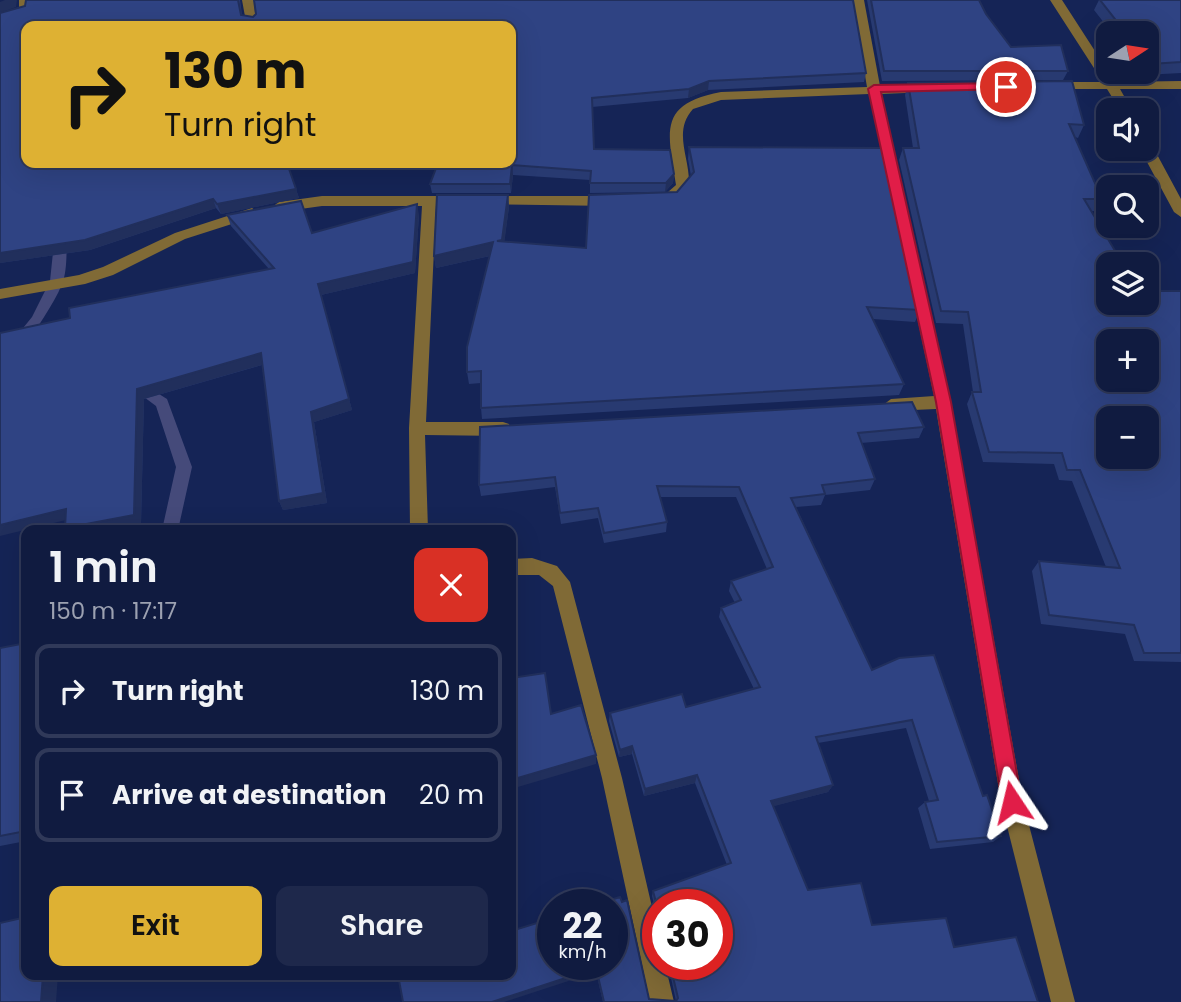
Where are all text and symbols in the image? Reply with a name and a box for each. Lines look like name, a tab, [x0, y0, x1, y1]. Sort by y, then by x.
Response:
north arrow	[1096, 21, 1158, 84]
map controls	[1096, 21, 1159, 469]
text: 130 m	[164, 37, 306, 105]
icon: right	[49, 49, 140, 140]
pin	[976, 57, 1036, 117]
icon: arrive	[987, 68, 1025, 106]
button: sound	[1096, 98, 1159, 161]
text: Turn right	[164, 102, 316, 147]
button: search	[1096, 175, 1159, 238]
button: layers	[1096, 252, 1159, 315]
button: +	[1096, 329, 1159, 392]
button: −	[1096, 406, 1159, 469]
text: 1 min	[49, 538, 158, 597]
button: close	[414, 548, 488, 622]
text: 150 m · 17:17	[49, 595, 177, 627]
icon: right	[53, 672, 91, 710]
text: Turn right	[112, 673, 244, 709]
text: 130 m	[410, 673, 484, 709]
position arrow	[975, 765, 1049, 839]
icon: arrive	[53, 776, 91, 814]
text: Arrive at destination	[112, 777, 387, 813]
text: 20 m	[419, 777, 484, 813]
button: Exit	[49, 886, 262, 966]
button: Share	[276, 886, 488, 966]
speed limit sign: 30	[642, 889, 733, 980]
text: 22	[563, 901, 602, 950]
text: km/h	[559, 939, 606, 964]

